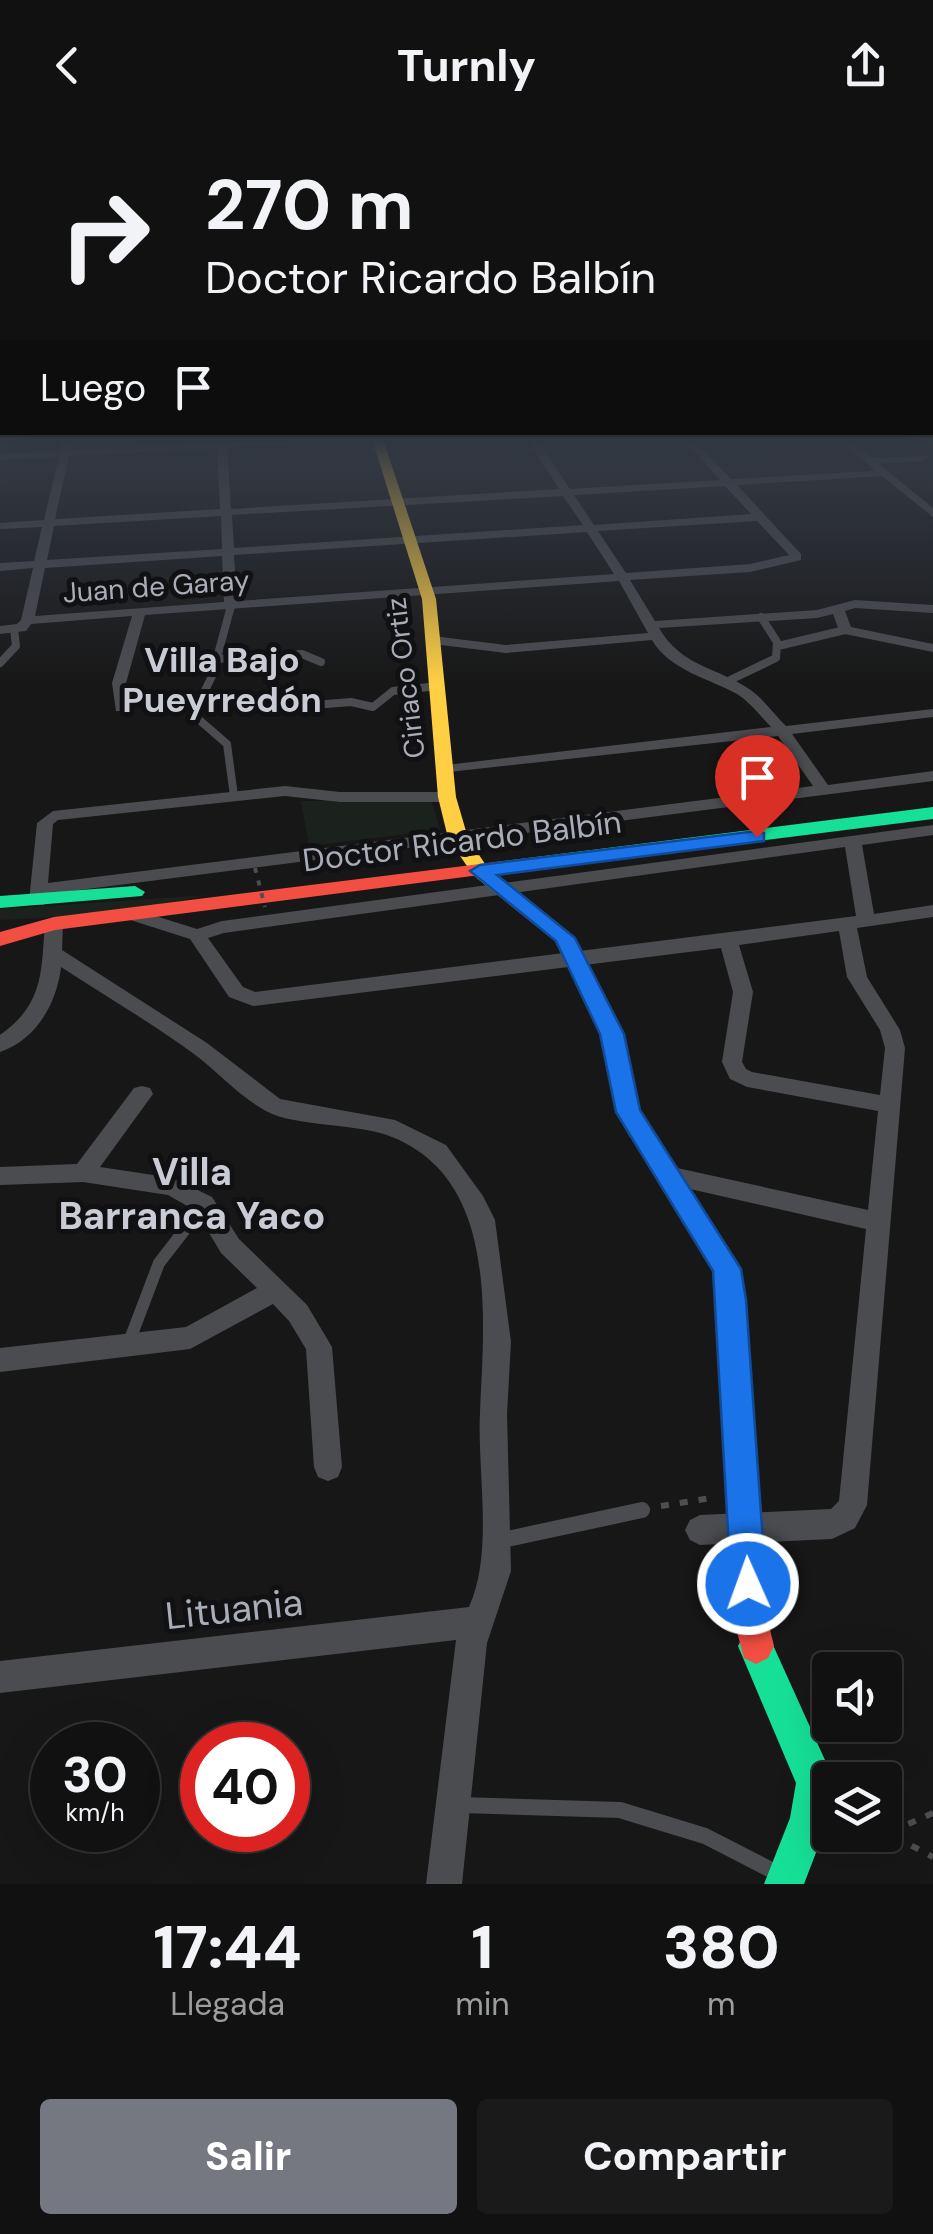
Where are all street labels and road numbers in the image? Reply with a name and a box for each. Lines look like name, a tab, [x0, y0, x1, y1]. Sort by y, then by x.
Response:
street label: Juan de Garay	[62, 562, 251, 611]
street label: Ciriaco Ortiz	[377, 595, 434, 760]
street label: Doctor Ricardo Balbín	[300, 801, 624, 881]
street label: Lituania	[163, 1577, 305, 1641]

